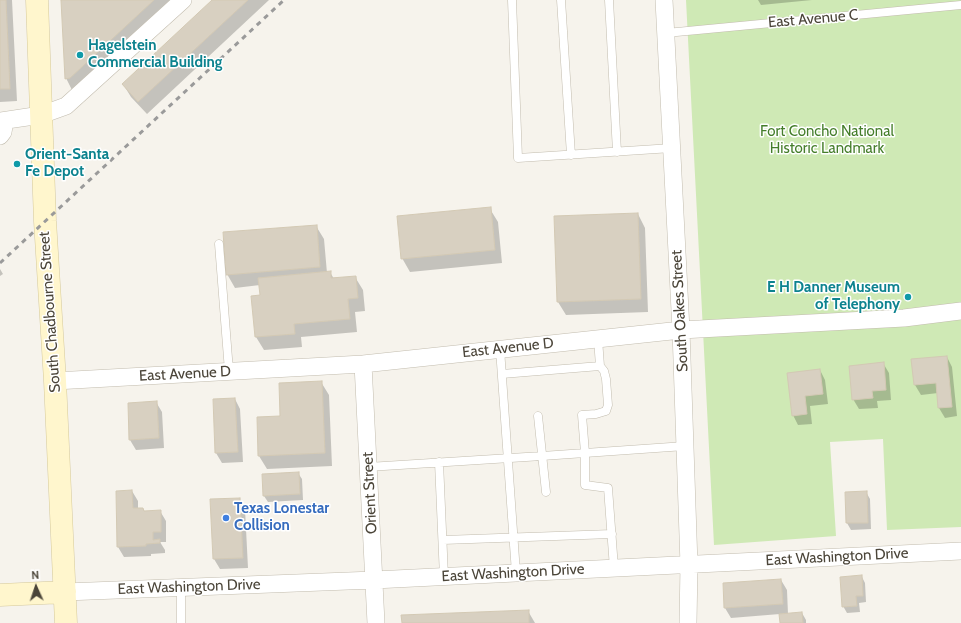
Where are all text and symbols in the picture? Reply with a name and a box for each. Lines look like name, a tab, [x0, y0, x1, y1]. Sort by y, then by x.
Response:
street label: East Avenue C	[767, 6, 859, 32]
place label: Hagelstein Commercial Building	[88, 37, 222, 72]
marker: Hagelstein Commercial Building	[75, 50, 85, 60]
park label: Fort Concho National Historic Landmark	[760, 123, 894, 158]
place label: Orient-Santa Fe Depot	[25, 146, 109, 181]
marker: Orient-Santa Fe Depot	[12, 159, 22, 169]
street label: South Chadbourne Street	[35, 231, 65, 393]
street label: South Oakes Street	[668, 249, 692, 373]
place label: E H Danner Museum of Telephony	[767, 279, 900, 314]
marker: E H Danner Museum of Telephony	[903, 292, 913, 302]
street label: East Avenue D	[461, 334, 555, 362]
street label: East Avenue D	[139, 363, 231, 385]
street label: Orient Street	[359, 451, 381, 535]
place label: Texas Lonestar Collision	[234, 500, 329, 535]
marker: Texas Lonestar Collision	[221, 513, 231, 523]
street label: East Washington Drive	[765, 544, 909, 570]
street label: East Washington Drive	[441, 560, 585, 586]
north arrow	[16, 567, 56, 607]
text: N	[31, 568, 40, 582]
street label: East Washington Drive	[117, 576, 261, 598]

